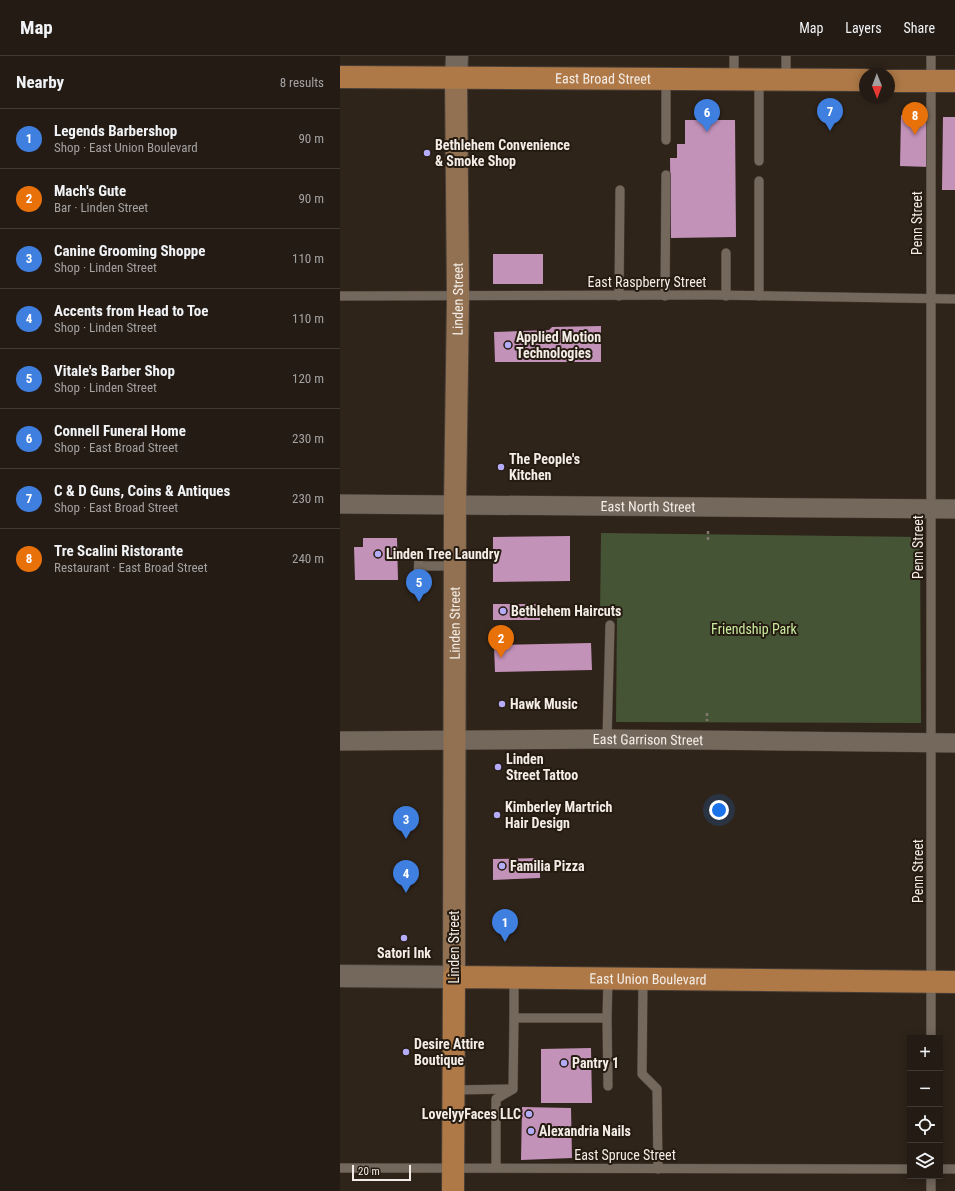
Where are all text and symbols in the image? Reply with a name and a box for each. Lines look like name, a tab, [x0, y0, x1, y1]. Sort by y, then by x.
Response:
text: Map	[20, 16, 53, 39]
text: Map	[799, 20, 823, 36]
text: Layers	[845, 20, 882, 36]
text: Share	[904, 20, 935, 36]
north arrow	[859, 68, 895, 104]
street label: East Broad Street	[555, 70, 651, 87]
text: Nearby	[16, 72, 64, 92]
text: 8 results	[280, 75, 324, 90]
pin: 7	[817, 98, 843, 131]
pin: 6	[694, 99, 720, 132]
pin: 8	[902, 102, 928, 135]
text: Legends Barbershop	[54, 122, 177, 140]
text: 1	[26, 131, 32, 146]
text: 90 m	[298, 131, 324, 146]
place label: Bethlehem Convenience & Smoke Shop	[435, 137, 570, 169]
text: Shop · East Union Boulevard	[54, 140, 198, 155]
marker: Bethlehem Convenience & Smoke Shop	[422, 148, 432, 158]
text: Mach's Gute	[54, 182, 126, 200]
text: 2	[26, 191, 32, 206]
text: 90 m	[298, 191, 324, 206]
street label: Penn Street	[909, 191, 925, 255]
text: Bar · Linden Street	[54, 200, 148, 215]
text: Canine Grooming Shoppe	[54, 242, 205, 260]
text: 3	[26, 251, 32, 266]
text: 110 m	[292, 251, 324, 266]
text: Shop · Linden Street	[54, 260, 157, 275]
street label: Linden Street	[449, 262, 466, 336]
street label: East Raspberry Street	[588, 274, 706, 290]
text: Accents from Head to Toe	[54, 302, 208, 320]
text: 4	[26, 311, 32, 326]
text: 110 m	[292, 311, 324, 326]
text: Shop · Linden Street	[54, 320, 157, 335]
place label: Applied Motion Technologies	[516, 329, 601, 361]
marker: Applied Motion Technologies	[503, 340, 513, 350]
text: Vitale's Barber Shop	[54, 362, 175, 380]
text: 5	[26, 371, 32, 386]
text: 120 m	[292, 371, 324, 386]
text: Shop · Linden Street	[54, 380, 157, 395]
text: Connell Funeral Home	[54, 422, 186, 440]
text: 6	[26, 431, 32, 446]
text: 230 m	[292, 431, 324, 446]
text: Shop · East Broad Street	[54, 440, 178, 455]
place label: The People's Kitchen	[509, 451, 580, 483]
marker: The People's Kitchen	[496, 462, 506, 472]
text: C & D Guns, Coins & Antiques	[54, 482, 230, 500]
text: 7	[26, 491, 32, 506]
text: 230 m	[292, 491, 324, 506]
street label: East North Street	[601, 498, 695, 515]
text: Shop · East Broad Street	[54, 500, 178, 515]
street label: Penn Street	[910, 515, 926, 579]
text: Tre Scalini Ristorante	[54, 542, 183, 560]
place label: Linden Tree Laundry	[386, 546, 501, 562]
marker: Linden Tree Laundry	[373, 549, 383, 559]
text: 8	[26, 551, 32, 566]
text: 240 m	[292, 551, 324, 566]
text: Restaurant · East Broad Street	[54, 560, 208, 575]
pin: 5	[406, 569, 432, 602]
street label: Linden Street	[447, 586, 463, 660]
place label: Bethlehem Haircuts	[511, 603, 621, 619]
marker: Bethlehem Haircuts	[498, 606, 508, 616]
park label: Friendship Park	[711, 621, 798, 637]
pin: 2	[488, 625, 514, 658]
place label: Hawk Music	[510, 696, 578, 712]
marker: Hawk Music	[497, 699, 507, 709]
street label: East Garrison Street	[593, 731, 703, 748]
place label: Linden Street Tattoo	[506, 751, 578, 783]
marker: Linden Street Tattoo	[493, 762, 503, 772]
place label: Kimberley Martrich Hair Design	[505, 799, 613, 831]
your location	[709, 800, 729, 820]
pin: 3	[393, 806, 419, 839]
marker: Kimberley Martrich Hair Design	[492, 810, 502, 820]
street label: Penn Street	[910, 839, 926, 903]
place label: Familia Pizza	[510, 858, 585, 874]
pin: 4	[393, 860, 419, 893]
marker: Familia Pizza	[497, 861, 507, 871]
pin: 1	[492, 909, 518, 942]
street label: Linden Street	[446, 911, 462, 983]
marker: Satori Ink	[399, 933, 409, 943]
place label: Satori Ink	[377, 945, 431, 961]
street label: East Union Boulevard	[589, 970, 707, 988]
map controls	[907, 1035, 943, 1179]
button: +	[907, 1035, 943, 1071]
place label: Desire Attire Boutique	[414, 1036, 485, 1068]
marker: Desire Attire Boutique	[401, 1047, 411, 1057]
place label: Pantry 1	[572, 1055, 619, 1071]
marker: Pantry 1	[559, 1058, 569, 1068]
button: −	[907, 1071, 943, 1107]
place label: LovelyyFaces LLC	[422, 1106, 521, 1122]
button: locate	[907, 1107, 943, 1143]
marker: LovelyyFaces LLC	[524, 1109, 534, 1119]
place label: Alexandria Nails	[539, 1123, 631, 1139]
marker: Alexandria Nails	[526, 1126, 536, 1136]
button: layers	[907, 1143, 943, 1179]
street label: East Spruce Street	[574, 1147, 676, 1163]
scale bar	[352, 1163, 411, 1182]
text: 20 m	[358, 1165, 380, 1178]

